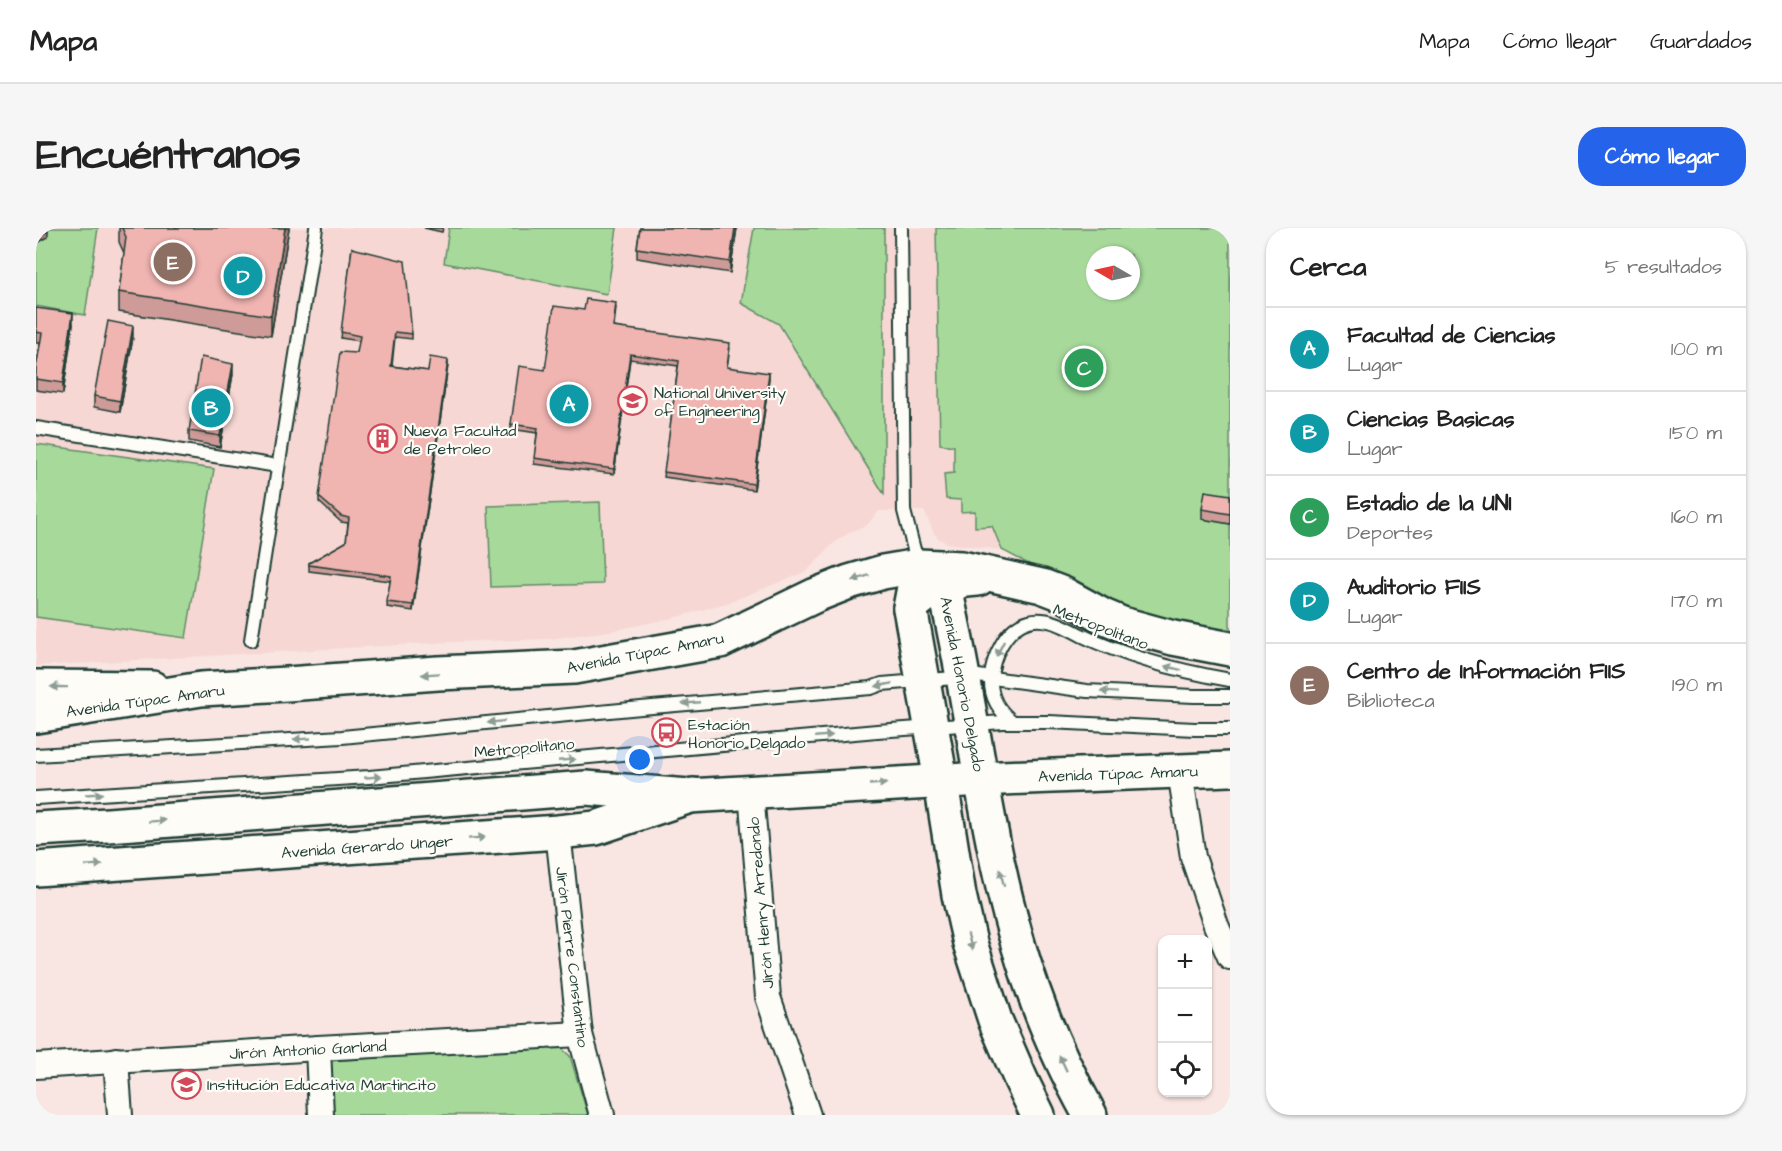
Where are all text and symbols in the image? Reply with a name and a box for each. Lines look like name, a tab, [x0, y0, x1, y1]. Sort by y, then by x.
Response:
text: Mapa	[30, 22, 97, 61]
text: Mapa	[1419, 27, 1470, 56]
text: Cómo llegar	[1503, 27, 1617, 56]
text: Guardados	[1650, 27, 1752, 56]
text: Encuéntranos	[36, 127, 301, 185]
button: Cómo llegar	[1578, 127, 1746, 186]
pin: E	[154, 240, 192, 285]
north arrow	[1086, 246, 1140, 300]
text: Cerca	[1290, 249, 1367, 285]
text: 5 resultados	[1605, 253, 1722, 281]
pin: D	[224, 254, 262, 298]
text: Facultad de Ciencias	[1347, 320, 1555, 351]
text: A	[1303, 335, 1316, 363]
text: 100 m	[1671, 335, 1722, 363]
pin: C	[1064, 346, 1104, 390]
text: Lugar	[1347, 351, 1403, 379]
pin: A	[550, 382, 588, 426]
place label: National University of Engineering	[654, 382, 786, 423]
school or university icon: National University of Engineering	[617, 385, 649, 417]
pin: B	[192, 386, 231, 430]
text: Ciencias Basicas	[1347, 404, 1514, 435]
text: B	[1302, 419, 1317, 447]
text: 150 m	[1669, 419, 1722, 447]
place label: Nueva Facultad de Petroleo	[404, 420, 516, 460]
building icon: Nueva Facultad de Petroleo	[367, 423, 399, 455]
text: Lugar	[1347, 435, 1403, 463]
text: Estadio de la UNI	[1347, 488, 1512, 519]
text: C	[1302, 503, 1317, 531]
text: 160 m	[1671, 503, 1722, 531]
text: Deportes	[1347, 519, 1433, 547]
text: Auditorio FIIS	[1347, 572, 1481, 603]
one-way arrow	[852, 574, 870, 584]
text: D	[1303, 587, 1316, 615]
text: 170 m	[1671, 587, 1722, 615]
street label: Avenida Honorio Delgado	[933, 595, 990, 774]
street label: Metropolitano	[1050, 599, 1152, 655]
text: Lugar	[1347, 603, 1403, 631]
street label: Avenida Túpac Amaru	[565, 627, 726, 679]
one-way arrow	[995, 641, 1005, 658]
text: Centro de Información FIIS	[1347, 656, 1625, 687]
one-way arrow	[1164, 663, 1182, 673]
one-way arrow	[420, 669, 439, 679]
text: E	[1304, 671, 1315, 699]
text: 190 m	[1672, 671, 1722, 699]
street label: Avenida Túpac Amaru	[64, 679, 226, 723]
one-way arrow	[875, 681, 894, 690]
one-way arrow	[49, 682, 68, 692]
one-way arrow	[1099, 687, 1118, 697]
text: Biblioteca	[1347, 687, 1435, 715]
one-way arrow	[681, 698, 700, 708]
place label: Estación Honorio Delgado	[688, 714, 805, 755]
one-way arrow	[487, 717, 506, 727]
bus stop icon: Estación Honorio Delgado	[651, 717, 683, 749]
one-way arrow	[815, 731, 834, 741]
street label: Metropolitano	[473, 733, 575, 763]
one-way arrow	[293, 735, 312, 744]
your location	[625, 745, 654, 774]
one-way arrow	[558, 755, 577, 765]
street label: Avenida Túpac Amaru	[1038, 760, 1198, 788]
one-way arrow	[363, 772, 382, 781]
one-way arrow	[868, 780, 887, 789]
one-way arrow	[85, 790, 104, 799]
one-way arrow	[148, 816, 167, 826]
street label: Jirón Henry Arredondo	[743, 816, 780, 990]
street label: Avenida Gerardo Unger	[280, 830, 454, 865]
one-way arrow	[468, 833, 487, 842]
one-way arrow	[85, 860, 104, 870]
street label: Jirón Pierre Constantino	[550, 865, 594, 1049]
one-way arrow	[996, 869, 1006, 887]
one-way arrow	[966, 933, 975, 951]
map controls	[1158, 935, 1212, 1097]
button: +	[1158, 935, 1212, 989]
button: −	[1158, 989, 1212, 1043]
street label: Jirón Antonio Garland	[229, 1035, 387, 1065]
button: locate	[1158, 1043, 1212, 1097]
one-way arrow	[1059, 1054, 1068, 1071]
school or university icon: Institución Educativa Martincito	[170, 1068, 202, 1100]
place label: Institución Educativa Martincito	[207, 1074, 436, 1096]

